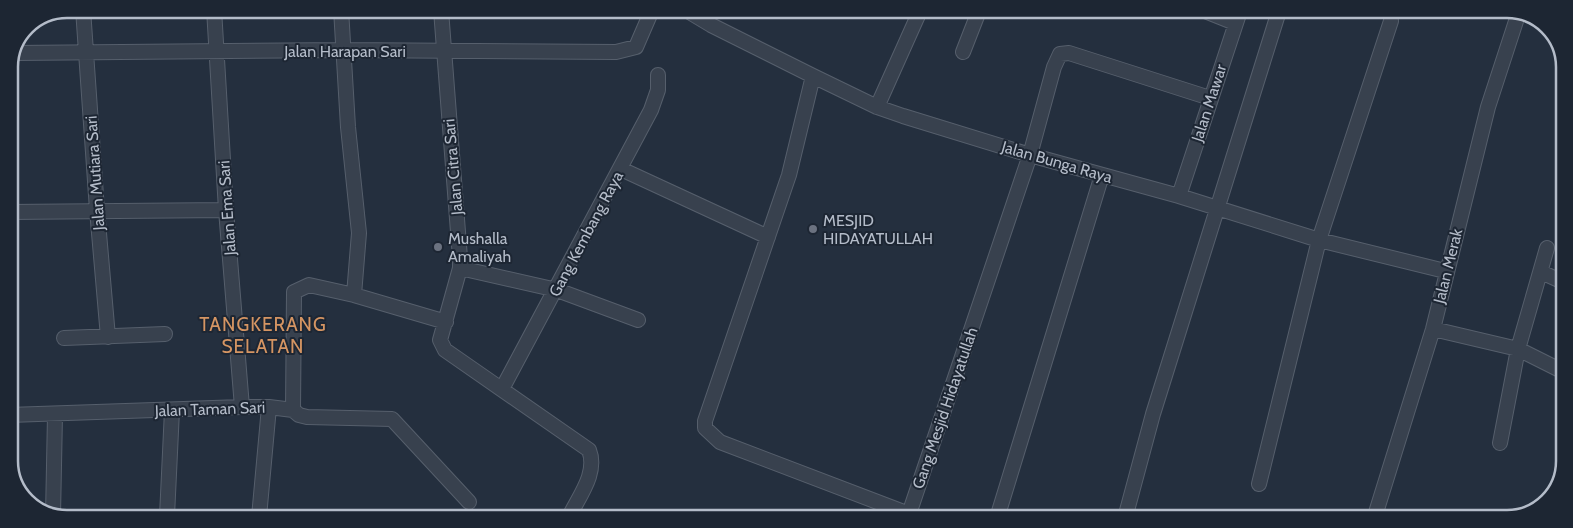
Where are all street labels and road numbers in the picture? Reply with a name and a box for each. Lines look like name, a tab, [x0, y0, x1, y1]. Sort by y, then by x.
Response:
street label: Jalan Harapan Sari	[283, 42, 406, 61]
street label: Jalan Mawar	[1187, 61, 1231, 145]
street label: Jalan Mutiara Sari	[82, 115, 109, 232]
street label: Jalan Citra Sari	[439, 118, 467, 217]
street label: Jalan Bunga Raya	[999, 137, 1115, 187]
street label: Jalan Ema Sari	[214, 160, 240, 257]
street label: Gang Kembang Raya	[545, 168, 627, 300]
street label: Jalan Merak	[1429, 226, 1467, 306]
street label: Gang Mesjid Hidayatullah	[908, 325, 982, 491]
street label: Jalan Taman Sari	[153, 398, 266, 420]

